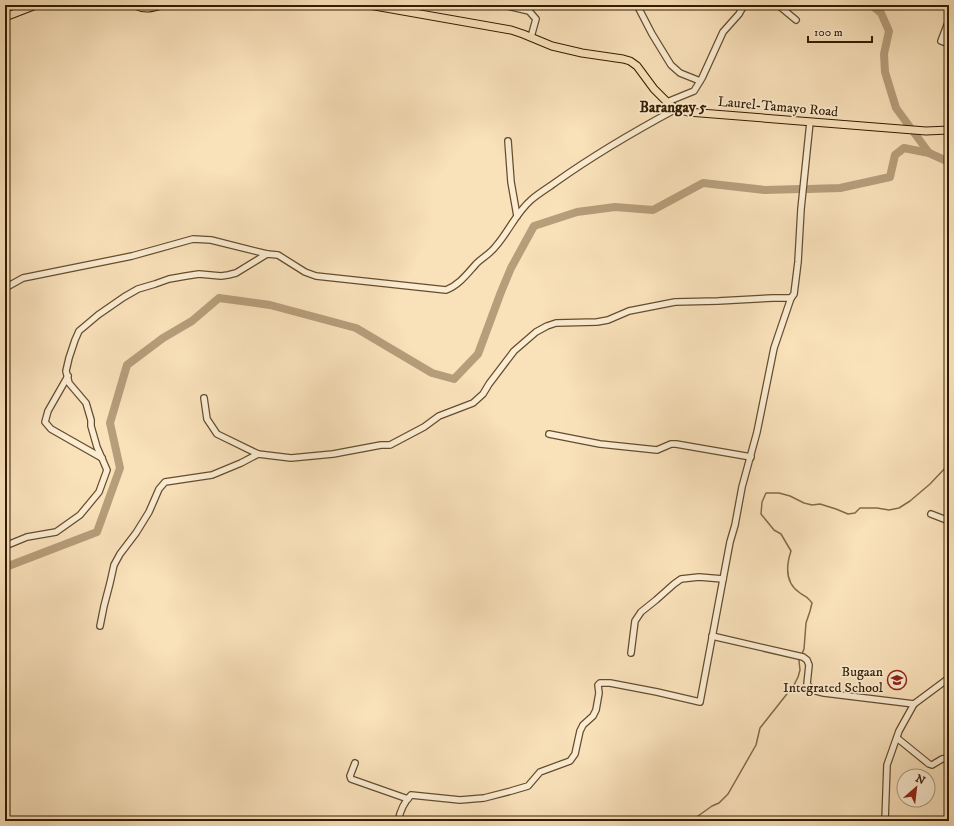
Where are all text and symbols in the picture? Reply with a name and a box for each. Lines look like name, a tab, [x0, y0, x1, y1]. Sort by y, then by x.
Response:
scale bar	[808, 18, 872, 44]
text: 100 m	[814, 25, 843, 40]
street label: Laurel-Tamayo Road	[717, 93, 839, 121]
district label: Barangay 5	[639, 98, 707, 117]
place label: Bugaan Integrated School	[783, 663, 884, 697]
school or university icon: Bugaan Integrated School	[886, 669, 908, 691]
north arrow	[896, 768, 936, 808]
text: N	[913, 772, 927, 788]

